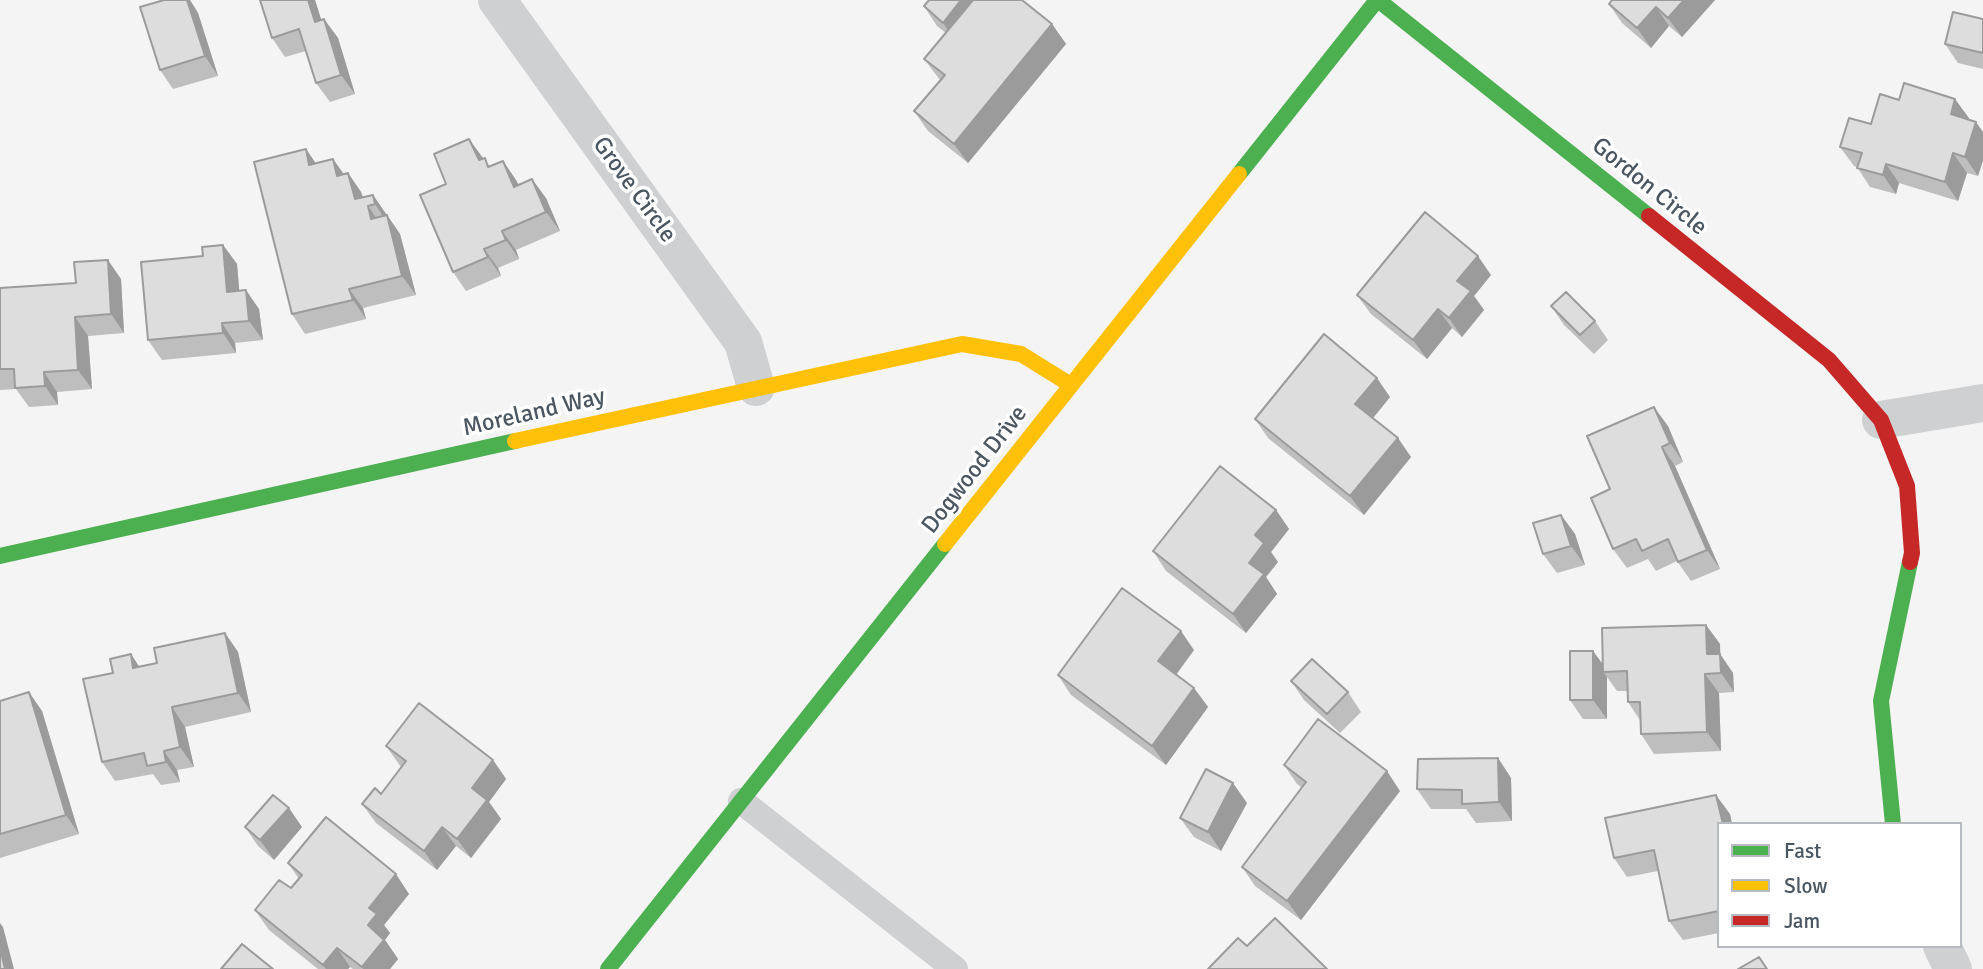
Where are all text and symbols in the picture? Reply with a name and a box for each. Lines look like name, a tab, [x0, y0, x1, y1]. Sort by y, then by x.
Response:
street label: Grove Circle	[586, 132, 682, 248]
street label: Gordon Circle	[1586, 132, 1712, 242]
street label: Moreland Way	[460, 383, 608, 443]
street label: Dogwood Drive	[916, 400, 1034, 540]
legend	[1717, 822, 1962, 948]
text: Fast	[1784, 838, 1821, 864]
text: Slow	[1784, 873, 1828, 899]
text: Jam	[1784, 908, 1820, 934]

